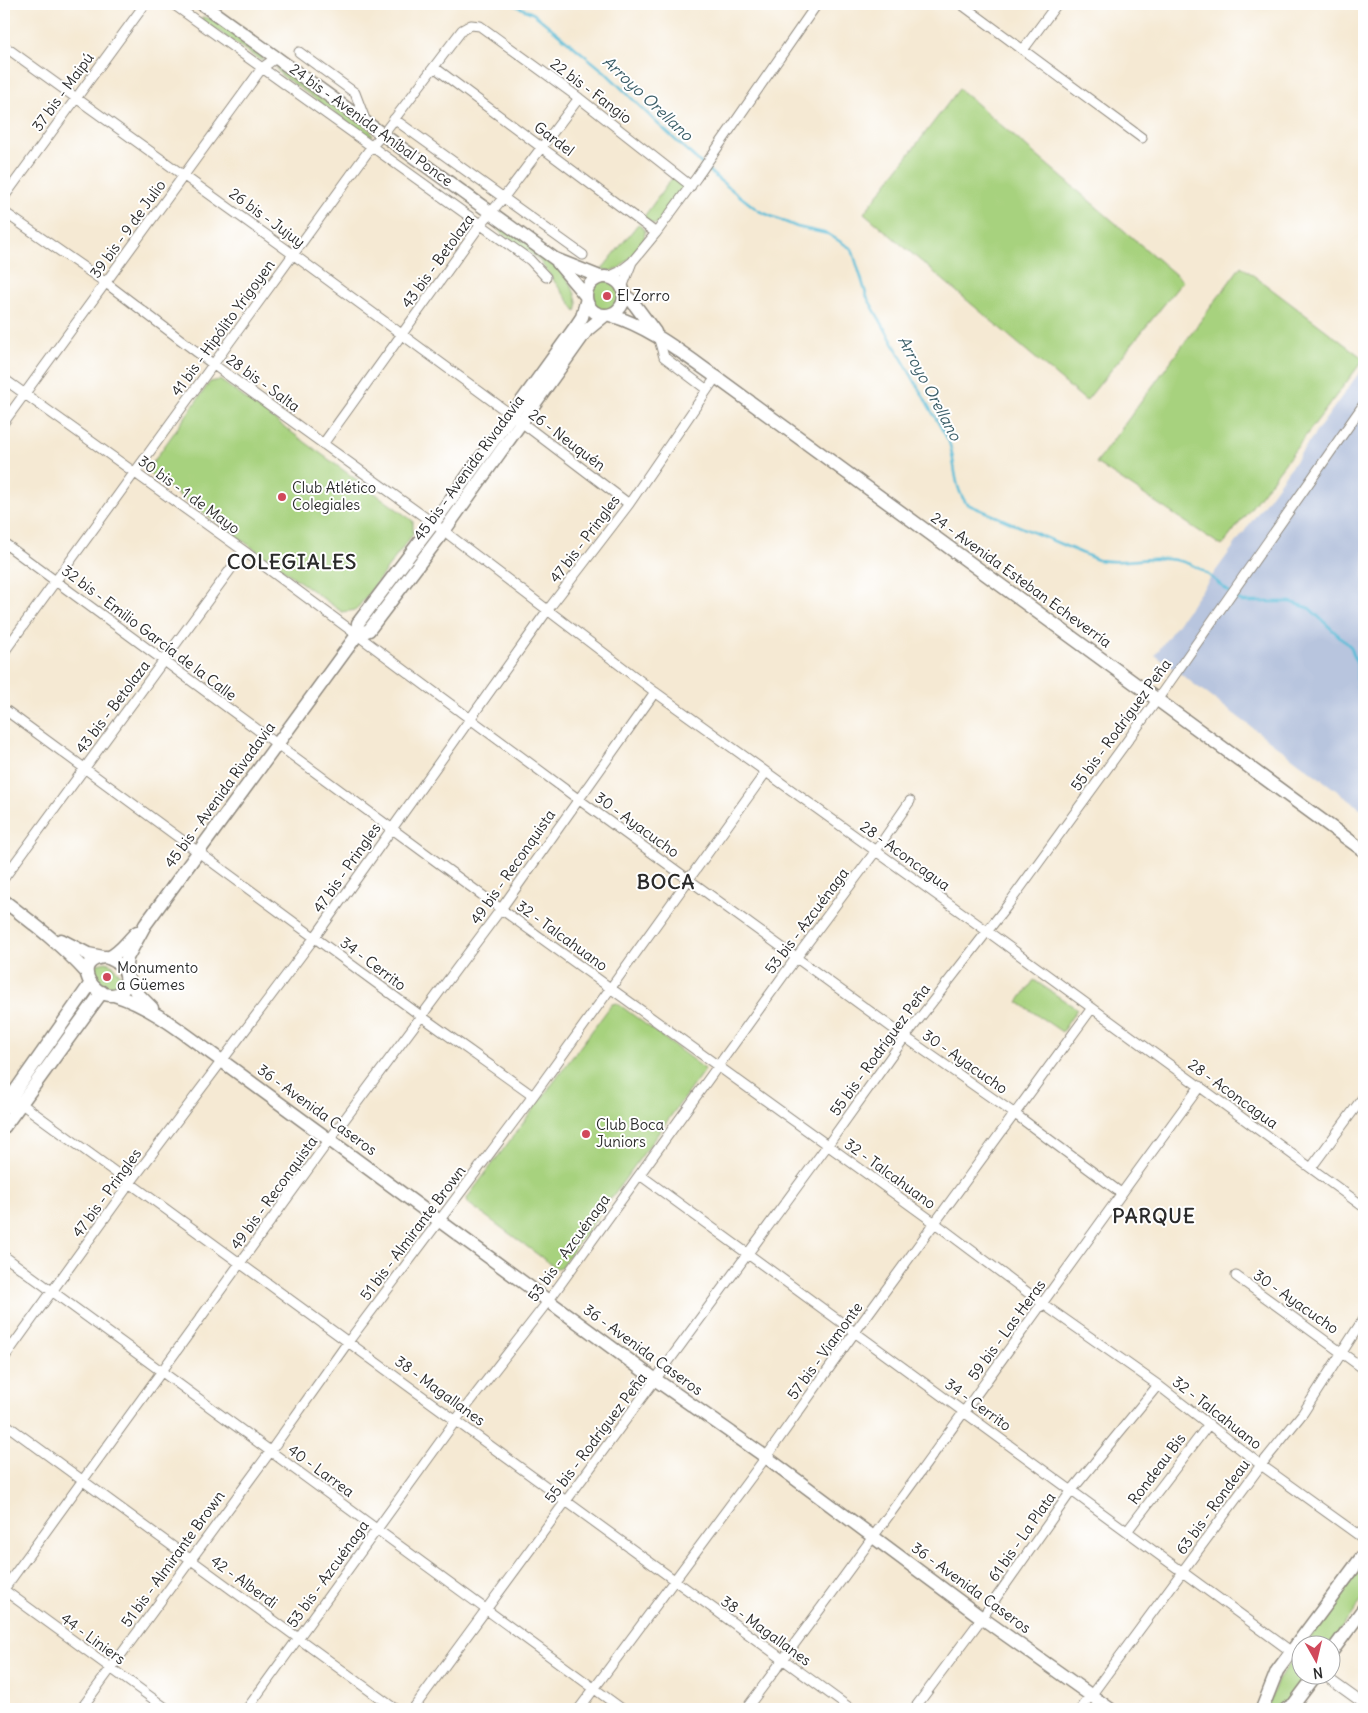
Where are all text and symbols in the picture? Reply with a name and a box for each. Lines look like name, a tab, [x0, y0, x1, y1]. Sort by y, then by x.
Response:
street label: 37 bis - Maipú	[28, 48, 98, 135]
water label: Arroyo Orellano	[599, 51, 698, 145]
street label: 22 bis - Fangio	[547, 54, 636, 127]
street label: 24 bis - Avenida Aníbal Ponce	[286, 59, 457, 190]
street label: Gardel	[530, 117, 578, 160]
street label: 39 bis - 9 de Julio	[86, 176, 170, 282]
street label: 26 bis - Jujuy	[226, 184, 309, 252]
street label: 43 bis - Betolaza	[397, 210, 478, 311]
street label: 41 bis - Hipólito Yrigoyen	[167, 256, 279, 400]
place label: El Zorro	[617, 286, 670, 305]
marker: El Zorro	[601, 290, 613, 302]
water label: Arroyo Orellano	[894, 332, 966, 445]
street label: 28 bis - Salta	[223, 350, 304, 416]
street label: 45 bis - Avenida Rivadavia	[409, 391, 528, 544]
street label: 26 - Neuquén	[525, 405, 610, 475]
street label: 30 bis - 1 de Mayo	[135, 451, 244, 538]
place label: Club Atlético Colegiales	[292, 478, 376, 514]
marker: Club Atlético Colegiales	[276, 491, 288, 503]
street label: 47 bis - Pringles	[545, 491, 624, 586]
street label: 24 - Avenida Esteban Echeverría	[927, 508, 1116, 652]
district label: COLEGIALES	[227, 549, 357, 574]
street label: 32 bis - Emilio García de la Calle	[58, 561, 240, 705]
street label: 55 bis - Rodríguez Peña	[1066, 655, 1175, 794]
street label: 43 bis - Betolaza	[71, 656, 154, 757]
street label: 45 bis - Avenida Rivadavia	[160, 718, 279, 871]
street label: 30 - Ayacucho	[591, 788, 683, 862]
street label: 49 bis - Reconquista	[466, 805, 560, 928]
street label: 28 - Aconcagua	[857, 817, 954, 895]
street label: 47 bis - Pringles	[309, 819, 385, 916]
street label: 53 bis - Azcuénaga	[761, 864, 853, 978]
district label: BOCA	[637, 869, 695, 894]
street label: 32 - Talcahuano	[513, 896, 612, 975]
street label: 34 - Cerrito	[337, 933, 410, 994]
place label: Monumento a Güemes	[117, 958, 198, 994]
marker: Monumento a Güemes	[101, 971, 113, 983]
street label: 55 bis - Rodríguez Peña	[825, 980, 934, 1119]
street label: 30 - Ayacucho	[919, 1025, 1012, 1098]
street label: 28 - Aconcagua	[1185, 1055, 1282, 1133]
street label: 36 - Avenida Caseros	[254, 1060, 381, 1159]
place label: Club Boca Juniors	[596, 1115, 665, 1151]
marker: Club Boca Juniors	[580, 1128, 592, 1140]
street label: 49 bis - Reconquista	[226, 1132, 321, 1253]
street label: 32 - Talcahuano	[841, 1134, 940, 1213]
street label: 47 bis - Pringles	[68, 1144, 145, 1241]
street label: 51 bis - Almirante Brown	[356, 1161, 470, 1304]
street label: 53 bis - Azcuénaga	[523, 1190, 614, 1305]
district label: PARQUE	[1112, 1203, 1196, 1228]
street label: 30 - Ayacucho	[1250, 1265, 1343, 1338]
street label: 59 bis - Las Heras	[964, 1275, 1050, 1384]
street label: 57 bis - Viamonte	[783, 1298, 866, 1403]
street label: 36 - Avenida Caseros	[580, 1300, 707, 1399]
street label: 38 - Magallanes	[391, 1351, 489, 1430]
street label: 55 bis - Rodríguez Peña	[540, 1368, 651, 1507]
street label: 32 - Talcahuano	[1169, 1372, 1266, 1453]
street label: 34 - Cerrito	[941, 1374, 1015, 1435]
street label: Rondeau Bis	[1124, 1429, 1190, 1508]
street label: 40 - Larrea	[284, 1440, 358, 1501]
street label: 63 bis - Rondeau	[1172, 1455, 1254, 1558]
street label: 51 bis - Almirante Brown	[117, 1487, 229, 1631]
street label: 61 bis - La Plata	[984, 1488, 1060, 1585]
street label: 53 bis - Azcuénaga	[282, 1516, 373, 1631]
street label: 36 - Avenida Caseros	[908, 1538, 1035, 1637]
street label: 42 - Alberdi	[207, 1551, 281, 1612]
street label: 38 - Magallanes	[717, 1591, 815, 1670]
street label: 44 - Liniers	[57, 1609, 130, 1669]
north arrow	[1290, 1636, 1340, 1686]
text: N	[1312, 1663, 1324, 1682]

